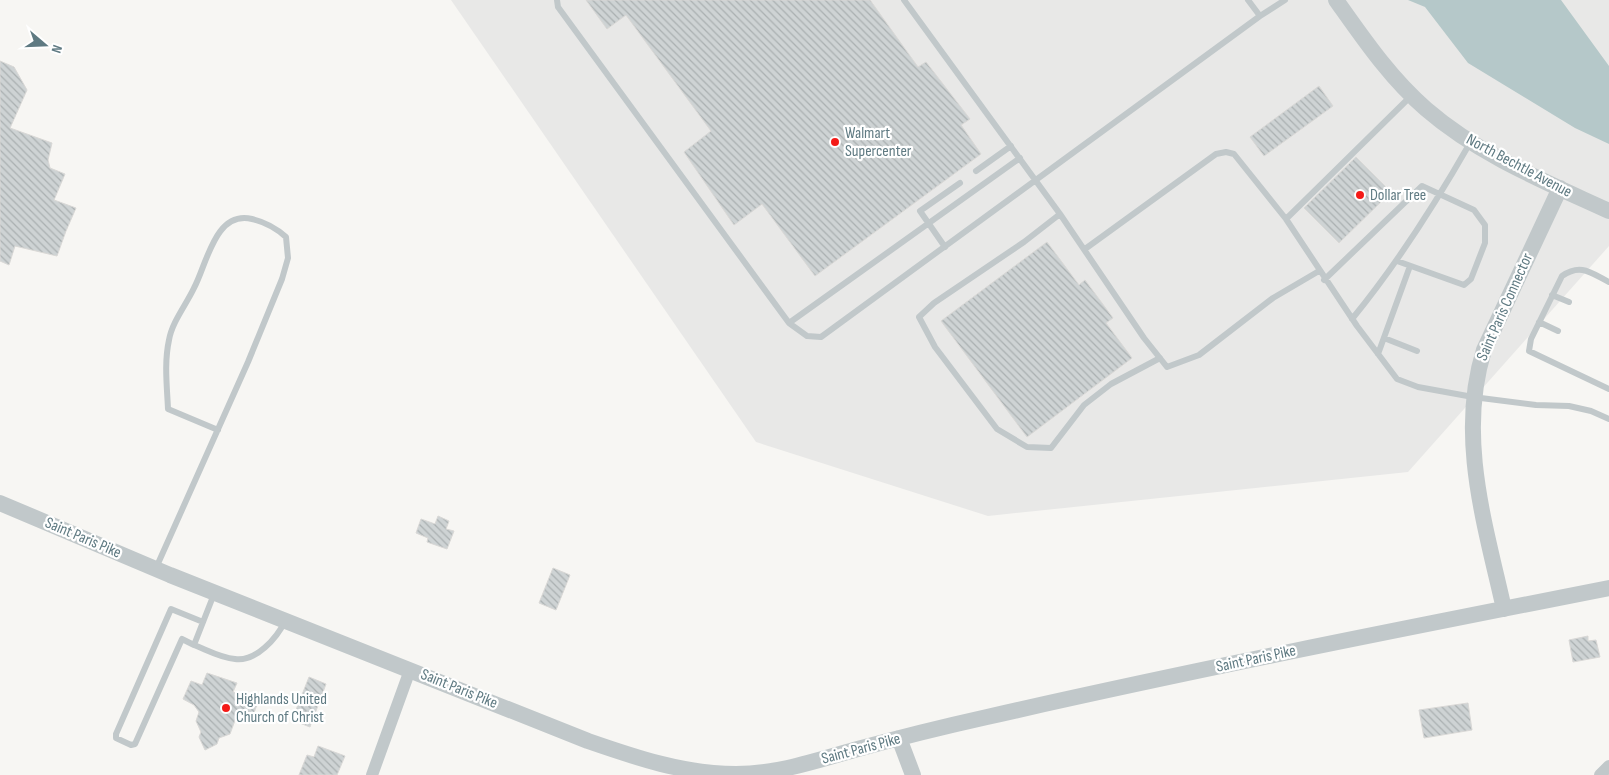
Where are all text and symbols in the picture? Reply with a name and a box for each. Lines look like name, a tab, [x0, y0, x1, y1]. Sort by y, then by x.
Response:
north arrow	[20, 20, 70, 70]
text: N	[48, 43, 66, 55]
place label: Walmart Supercenter	[845, 124, 912, 161]
street label: North Bechtle Avenue	[1463, 130, 1575, 202]
marker: Walmart Supercenter	[829, 136, 841, 148]
place label: Dollar Tree	[1370, 186, 1426, 205]
marker: Dollar Tree	[1354, 189, 1366, 201]
street label: Saint Paris Connector	[1473, 250, 1537, 364]
street label: Saint Paris Pike	[42, 513, 124, 563]
street label: Saint Paris Pike	[1214, 641, 1298, 677]
street label: Saint Paris Pike	[418, 665, 500, 713]
place label: Highlands United Church of Christ	[236, 690, 327, 727]
marker: Highlands United Church of Christ	[220, 702, 232, 714]
street label: Saint Paris Pike	[819, 729, 903, 769]

